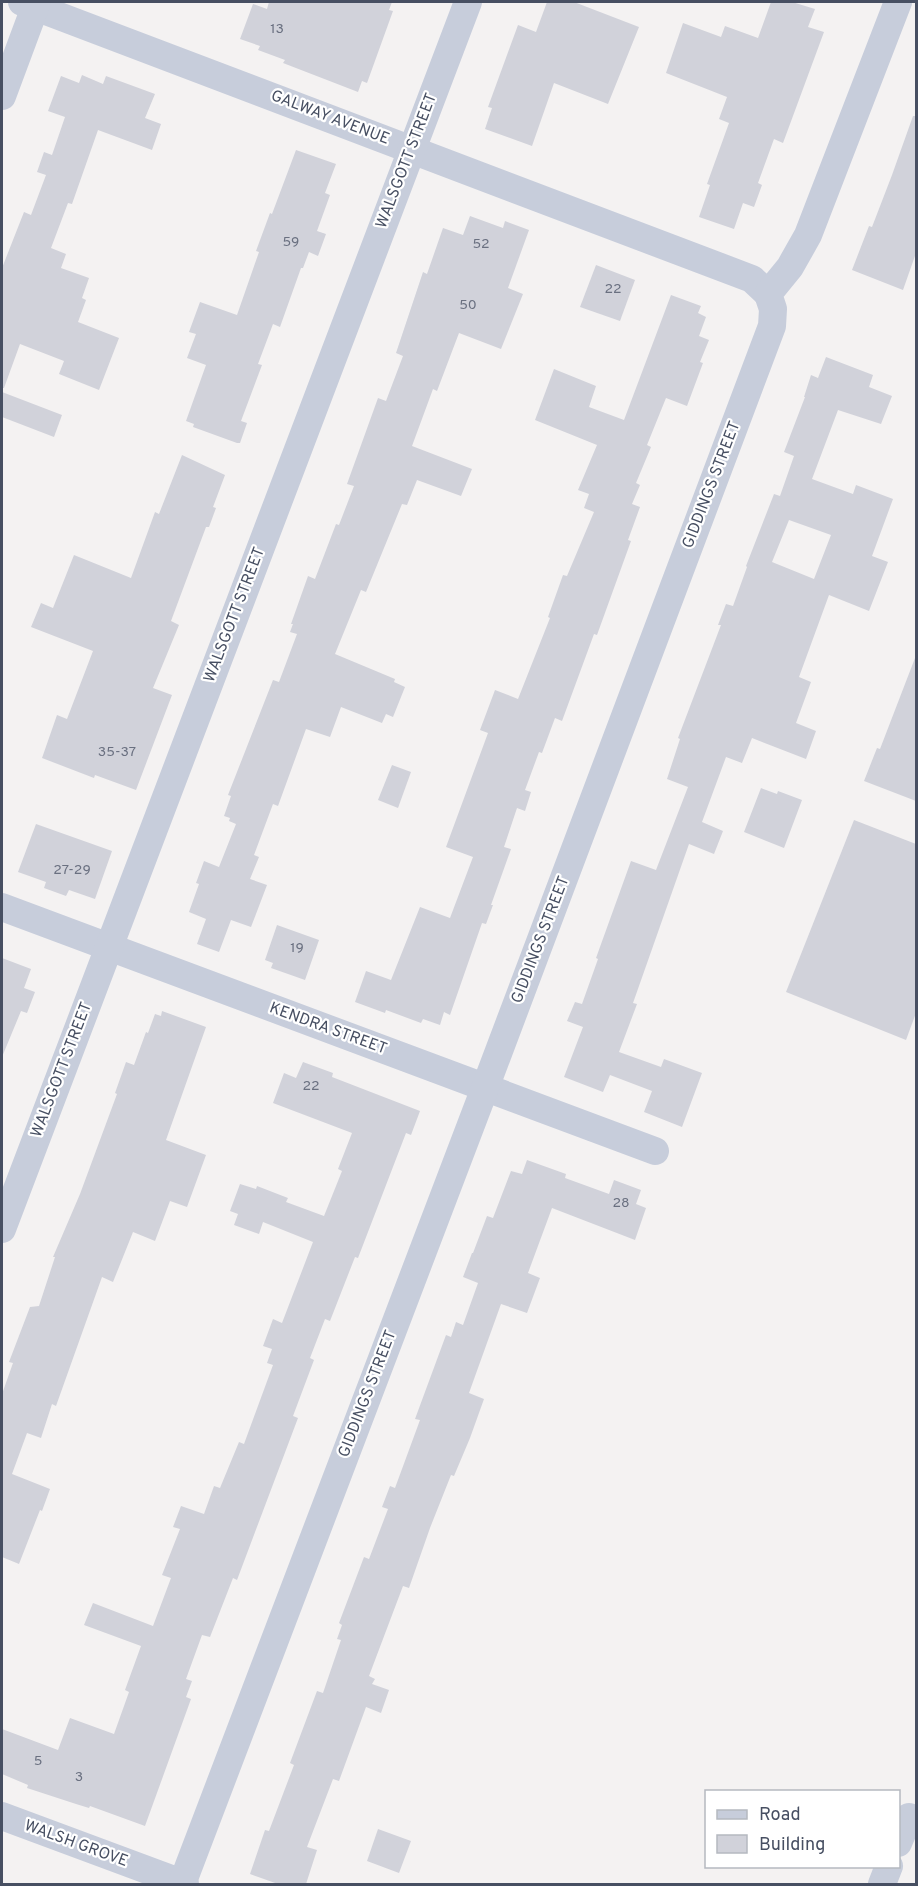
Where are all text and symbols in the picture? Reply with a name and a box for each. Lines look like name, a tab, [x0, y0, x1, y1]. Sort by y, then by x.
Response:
house number: 13	[270, 21, 284, 38]
street label: GALWAY AVENUE	[268, 86, 392, 150]
street label: WALSGOTT STREET	[372, 91, 442, 231]
house number: 59	[283, 234, 299, 251]
house number: 52	[472, 236, 490, 253]
house number: 22	[604, 281, 622, 298]
house number: 50	[459, 297, 477, 314]
street label: GIDDINGS STREET	[679, 419, 745, 551]
street label: WALSGOTT STREET	[200, 545, 270, 685]
house number: 35-37	[98, 744, 136, 761]
house number: 27-29	[53, 862, 91, 879]
street label: GIDDINGS STREET	[508, 874, 574, 1006]
house number: 19	[290, 940, 304, 957]
street label: KENDRA STREET	[266, 998, 390, 1060]
street label: WALSGOTT STREET	[27, 1000, 97, 1140]
house number: 22	[302, 1078, 320, 1095]
house number: 28	[612, 1195, 630, 1212]
street label: GIDDINGS STREET	[335, 1328, 401, 1460]
house number: 5	[34, 1753, 42, 1770]
house number: 3	[75, 1769, 83, 1786]
legend	[705, 1790, 900, 1868]
text: Road	[759, 1804, 801, 1827]
street label: WALSH GROVE	[21, 1816, 131, 1872]
text: Building	[759, 1834, 825, 1857]

